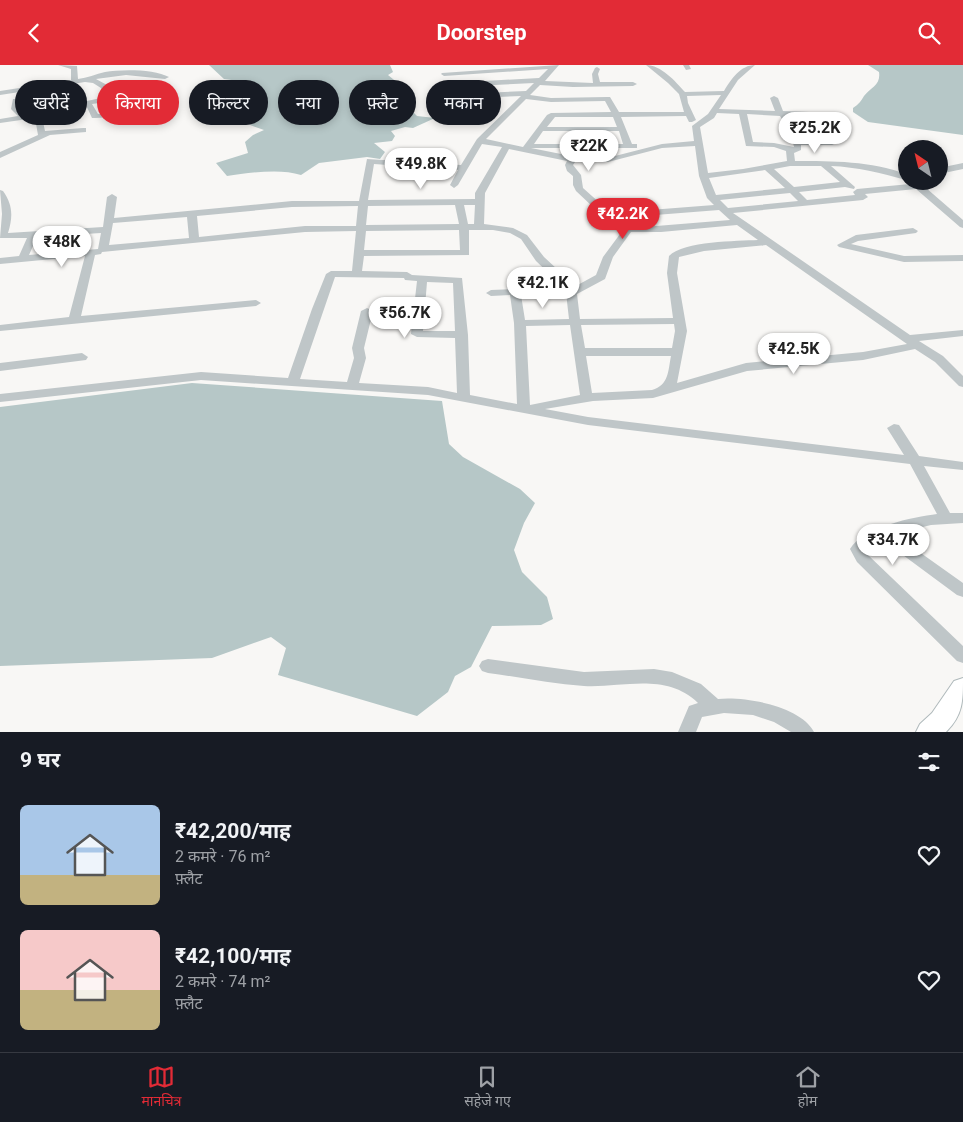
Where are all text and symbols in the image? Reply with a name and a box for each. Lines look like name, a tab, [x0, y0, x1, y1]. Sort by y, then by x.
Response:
icon: back	[20, 19, 48, 47]
icon: search	[915, 19, 943, 47]
text: Doorstep	[436, 20, 527, 45]
chip: खरीदें	[15, 80, 87, 125]
chip: किराया	[97, 80, 179, 125]
chip: फ़िल्टर	[189, 80, 268, 125]
chip: नया	[278, 80, 339, 125]
chip: फ़्लैट	[349, 80, 416, 125]
chip: मकान	[426, 80, 501, 125]
pin: ₹25.2K	[774, 111, 856, 154]
text: ₹25.2K	[790, 118, 840, 137]
pin: ₹22K	[559, 129, 619, 172]
text: ₹22K	[571, 136, 607, 155]
north arrow	[898, 140, 948, 190]
map controls	[898, 140, 948, 190]
pin: ₹49.8K	[380, 147, 462, 190]
text: ₹49.8K	[396, 154, 446, 173]
pin: ₹42.2K	[582, 197, 664, 240]
text: ₹42.2K	[598, 204, 648, 223]
pin: ₹48K	[32, 225, 92, 268]
text: ₹48K	[44, 232, 80, 251]
pin: ₹42.1K	[502, 267, 584, 309]
text: ₹42.1K	[518, 273, 568, 292]
pin: ₹56.7K	[364, 297, 446, 339]
text: ₹56.7K	[380, 303, 430, 322]
pin: ₹42.5K	[753, 333, 835, 375]
text: ₹42.5K	[769, 339, 819, 358]
pin: ₹34.7K	[852, 523, 934, 566]
text: ₹34.7K	[868, 530, 918, 549]
text: 9 घर	[20, 748, 60, 772]
icon: filters	[915, 748, 943, 776]
text: ₹42,200/माह	[175, 819, 291, 843]
icon: home	[60, 825, 120, 885]
icon: heart	[915, 841, 943, 869]
text: 2 कमरे · 76 m²	[175, 847, 270, 866]
text: फ़्लैट	[175, 869, 203, 888]
text: ₹42,100/माह	[175, 944, 291, 968]
icon: home	[60, 950, 120, 1010]
icon: heart	[915, 966, 943, 994]
text: 2 कमरे · 74 m²	[175, 972, 270, 991]
text: फ़्लैट	[175, 994, 203, 1013]
tab: मानचित्र	[141, 1063, 181, 1112]
tab: सहेजे गए	[464, 1063, 511, 1112]
tab: होम	[794, 1063, 822, 1112]

